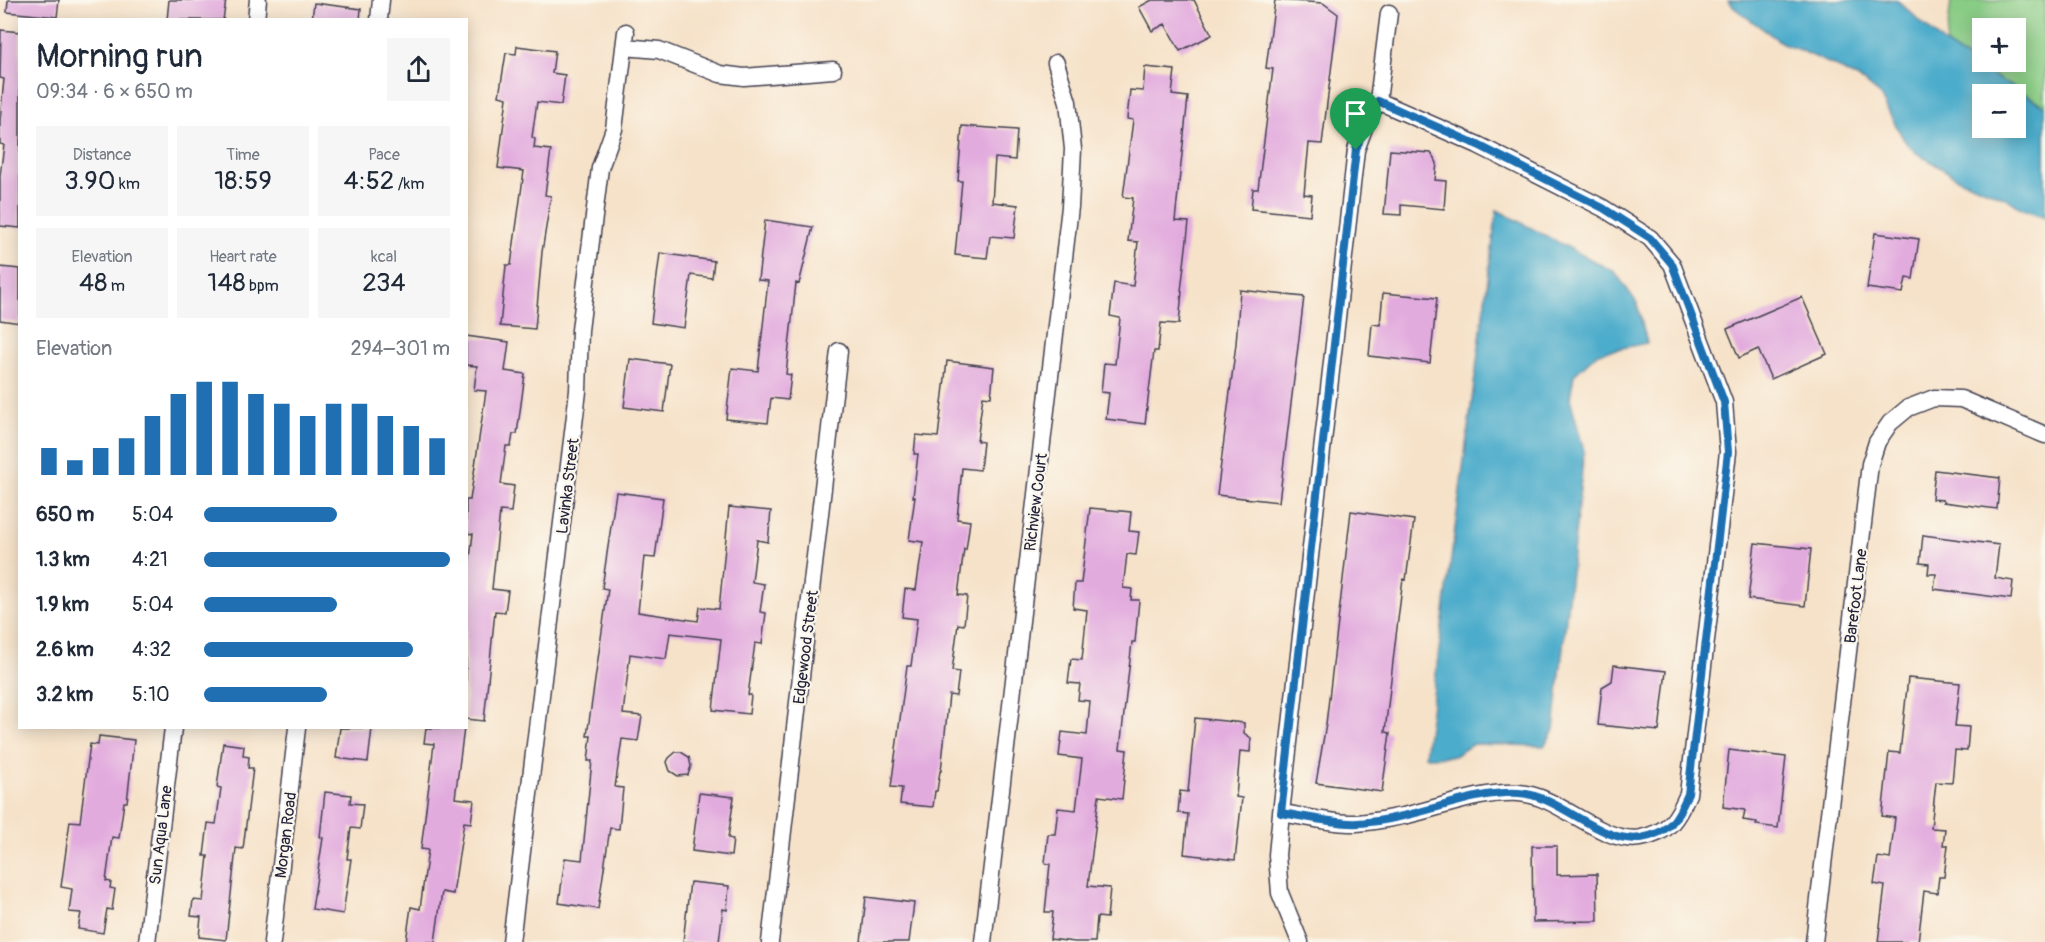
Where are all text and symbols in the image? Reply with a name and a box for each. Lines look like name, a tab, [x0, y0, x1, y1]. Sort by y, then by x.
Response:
map controls	[1972, 18, 2026, 138]
button: +	[1972, 18, 2026, 72]
text: Morning run	[36, 36, 203, 77]
button: share	[387, 38, 450, 101]
text: 09:34 · 6 × 650 m	[36, 79, 193, 104]
button: −	[1972, 84, 2026, 138]
pin	[1330, 88, 1381, 150]
icon: arrive	[1339, 97, 1372, 130]
text: Distance	[73, 145, 131, 165]
text: Time	[226, 145, 260, 165]
text: Pace	[368, 145, 400, 165]
text: 3.90	[64, 165, 116, 197]
text: 18:59	[214, 165, 272, 197]
text: 4:52	[344, 165, 394, 197]
text: km	[116, 174, 140, 194]
text: /km	[394, 174, 424, 194]
text: Elevation	[72, 247, 132, 267]
text: Heart rate	[209, 247, 277, 267]
text: kcal	[371, 247, 397, 267]
text: 48	[79, 267, 107, 299]
text: 148	[207, 267, 246, 299]
text: 234	[362, 267, 406, 299]
text: m	[107, 276, 125, 296]
text: bpm	[246, 276, 279, 296]
text: Elevation	[36, 336, 112, 361]
text: 294–301 m	[350, 336, 450, 361]
street label: Lavinka Street	[552, 437, 584, 535]
street label: Richview Court	[1020, 451, 1052, 552]
text: 650 m	[36, 502, 94, 527]
text: 5:04	[132, 502, 173, 527]
text: 1.3 km	[36, 547, 90, 572]
text: 4:21	[132, 547, 168, 572]
street label: Barefoot Lane	[1840, 547, 1872, 645]
street label: Edgewood Street	[789, 588, 823, 705]
text: 1.9 km	[36, 592, 89, 617]
text: 5:04	[132, 592, 173, 617]
text: 2.6 km	[36, 637, 94, 662]
text: 4:32	[132, 637, 171, 662]
text: 3.2 km	[36, 682, 93, 707]
text: 5:10	[132, 682, 170, 707]
street label: Sun Aqua Lane	[145, 784, 177, 886]
street label: Morgan Road	[271, 791, 301, 879]

